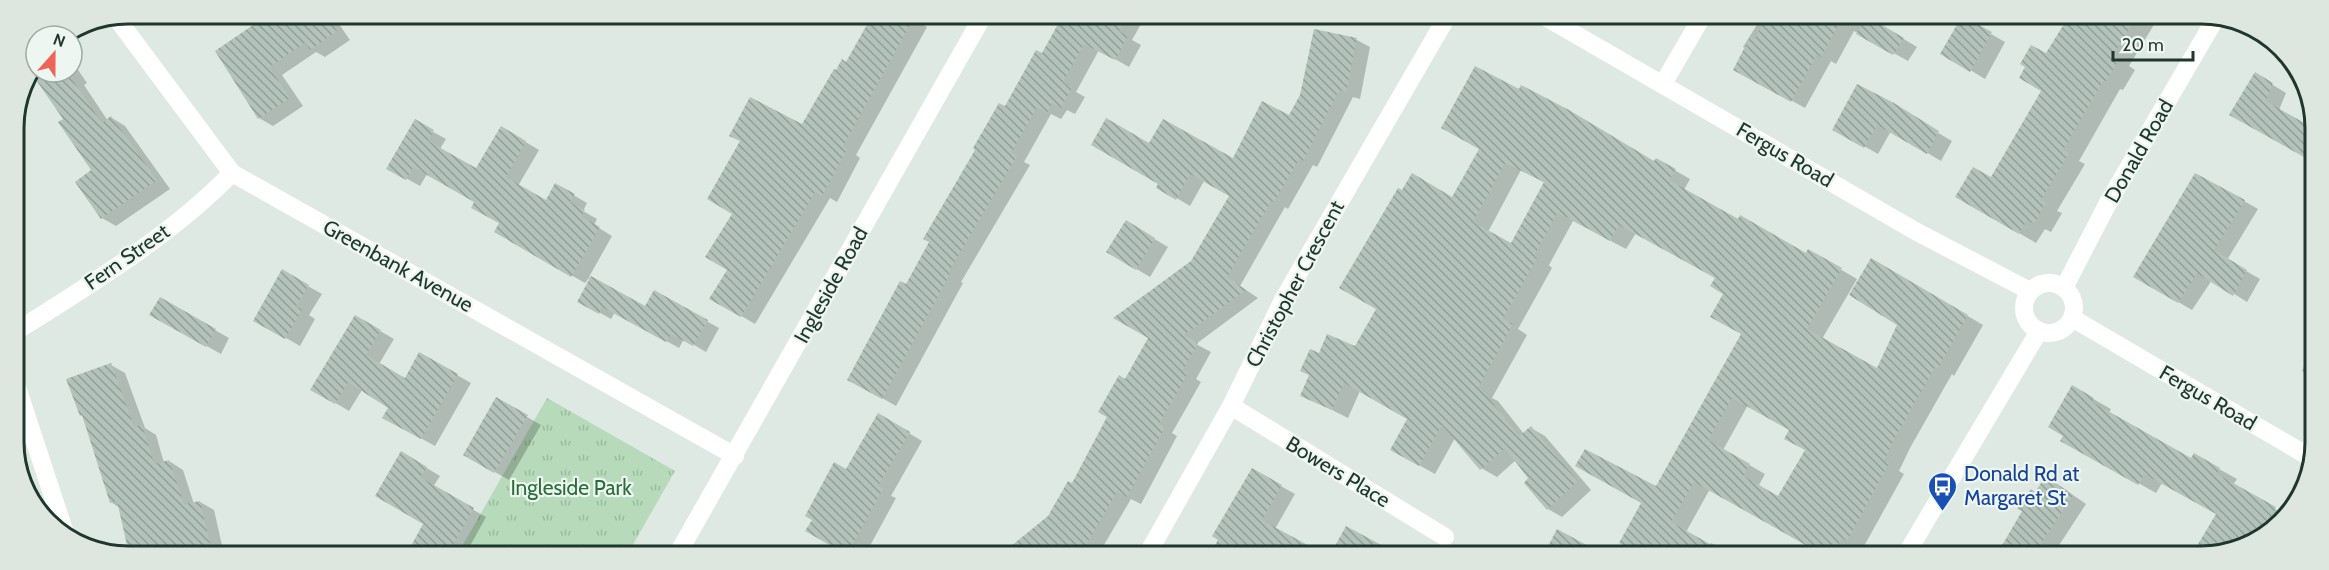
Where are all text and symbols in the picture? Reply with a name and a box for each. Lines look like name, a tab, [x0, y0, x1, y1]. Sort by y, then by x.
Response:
north arrow	[24, 24, 84, 84]
scale bar	[2113, 24, 2192, 62]
text: N	[51, 30, 68, 51]
text: 20 m	[2122, 34, 2164, 56]
street label: Donald Road	[2099, 95, 2178, 207]
street label: Fergus Road	[1732, 117, 1838, 192]
street label: Christopher Crescent	[1240, 196, 1349, 371]
street label: Greenbank Avenue	[319, 214, 478, 317]
street label: Fern Street	[79, 218, 174, 295]
street label: Ingleside Road	[788, 222, 873, 347]
street label: Fergus Road	[2155, 360, 2261, 435]
street label: Bowers Place	[1282, 431, 1395, 513]
place label: Donald Rd at Margaret St	[1964, 461, 2079, 510]
bus stop icon: Donald Rd at Margaret St	[1927, 470, 1959, 512]
park label: Ingleside Park	[510, 475, 632, 500]

